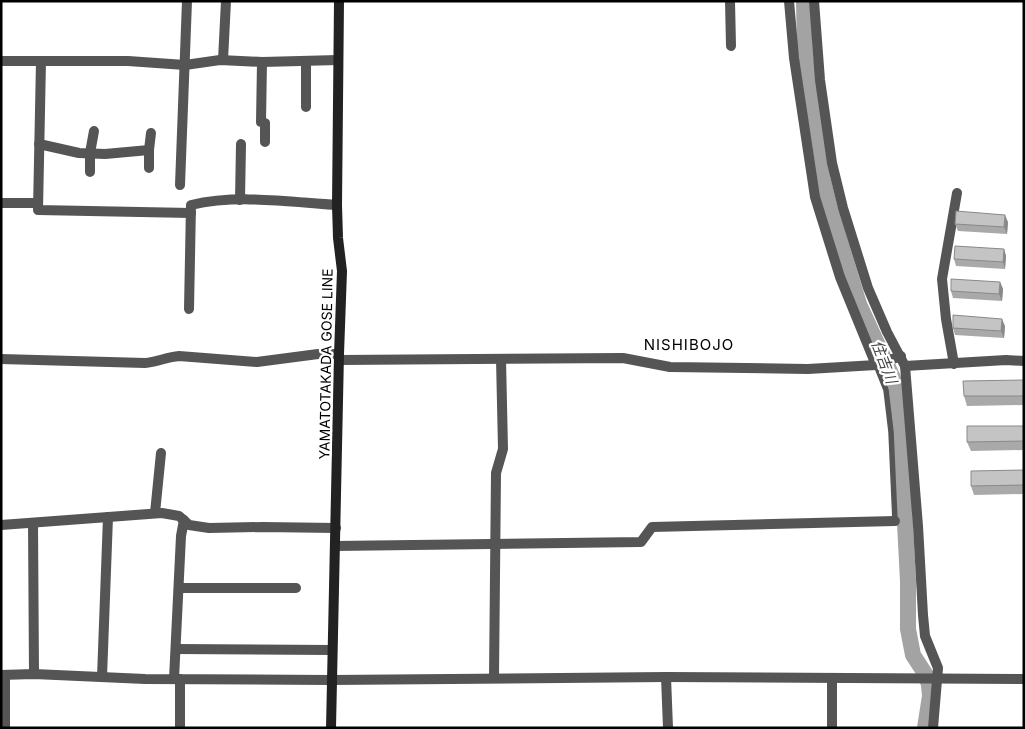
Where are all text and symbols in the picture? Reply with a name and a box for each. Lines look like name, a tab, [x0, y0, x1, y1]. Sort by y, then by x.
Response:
street label: YAMATOTAKADA GOSE LINE	[315, 268, 336, 460]
district label: NISHIBOJO	[644, 335, 734, 354]
water label: 住吉川	[868, 337, 902, 388]

